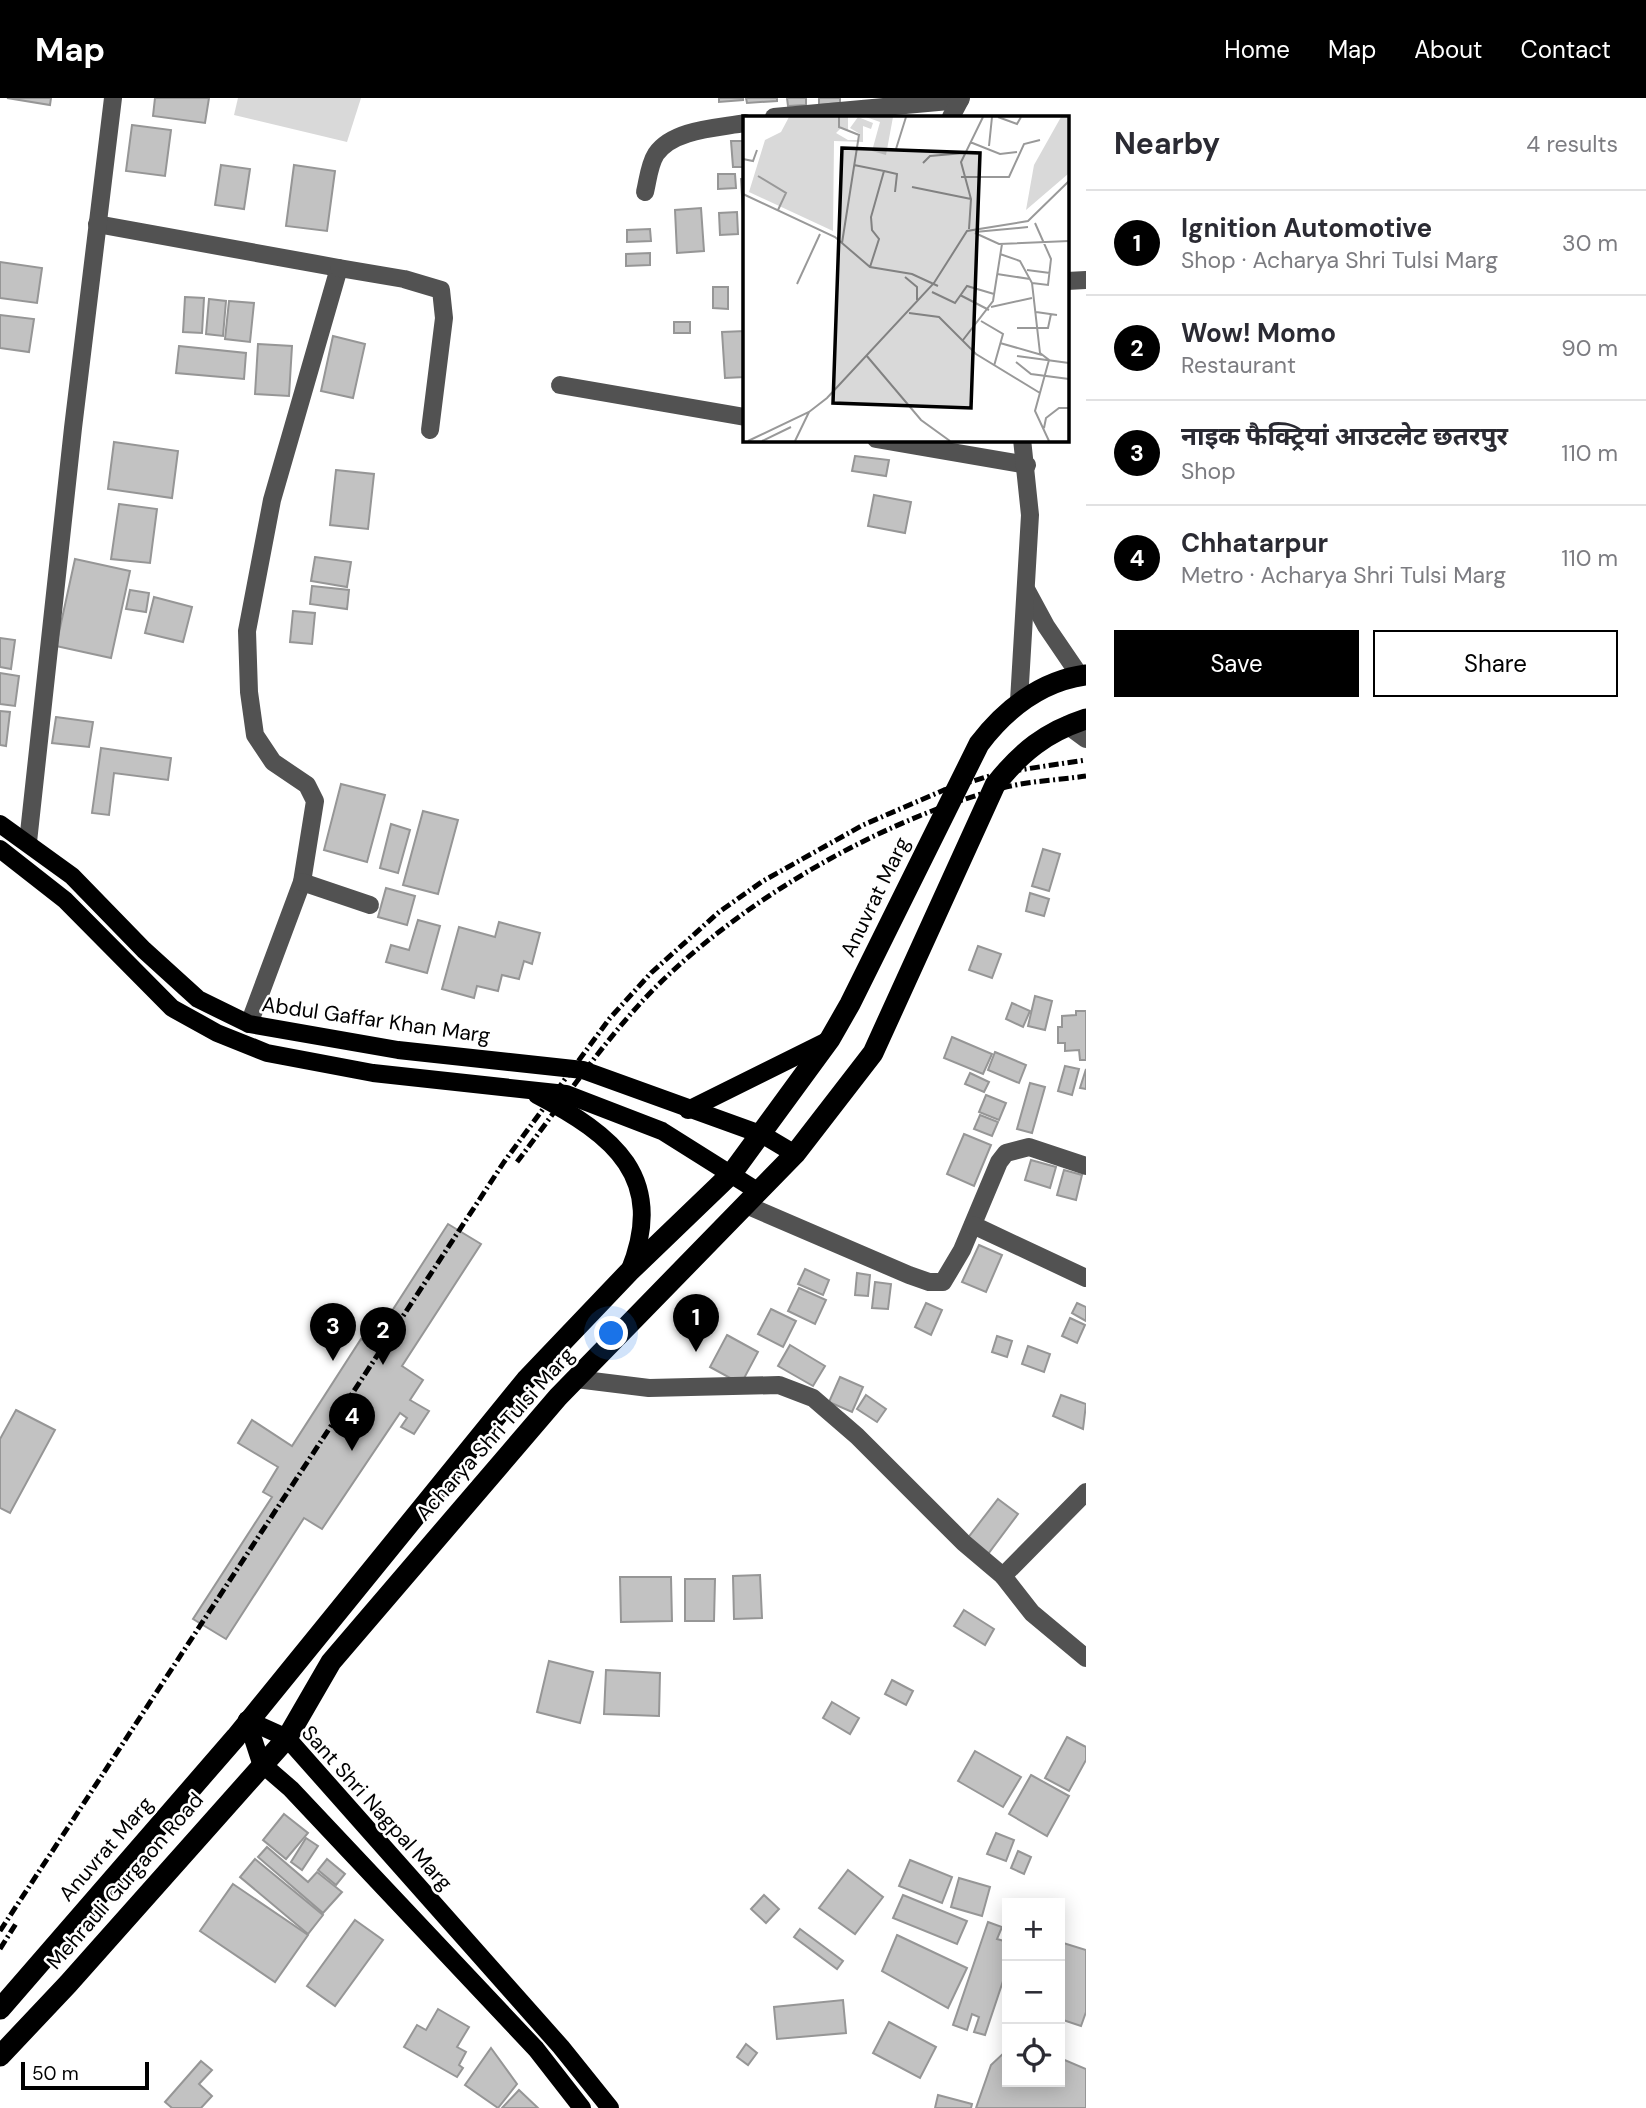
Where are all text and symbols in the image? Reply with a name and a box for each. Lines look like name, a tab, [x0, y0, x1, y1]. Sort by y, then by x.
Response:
text: Map	[35, 28, 105, 71]
text: Home	[1224, 34, 1290, 65]
text: Map	[1328, 34, 1376, 65]
text: About	[1414, 34, 1483, 65]
text: Contact	[1521, 34, 1611, 65]
inset map	[743, 116, 1068, 441]
text: Nearby	[1114, 124, 1220, 163]
text: 4 results	[1526, 129, 1618, 159]
text: Ignition Automotive	[1181, 211, 1432, 245]
text: 1	[1133, 228, 1141, 258]
text: 30 m	[1562, 228, 1618, 258]
text: Shop · Acharya Shri Tulsi Marg	[1181, 245, 1498, 275]
text: Wow! Momo	[1181, 316, 1336, 350]
text: 2	[1130, 333, 1144, 363]
text: 90 m	[1561, 333, 1618, 363]
text: Restaurant	[1181, 350, 1296, 380]
text: नाइक फैक्ट्रियां आउटलेट छतरपुर	[1181, 419, 1508, 453]
text: 3	[1130, 438, 1144, 468]
text: 110 m	[1561, 438, 1618, 468]
text: Shop	[1181, 456, 1236, 486]
text: Chhatarpur	[1181, 526, 1328, 560]
text: 4	[1130, 543, 1144, 573]
text: 110 m	[1561, 543, 1618, 573]
text: Metro · Acharya Shri Tulsi Marg	[1181, 560, 1506, 590]
button: Save	[1114, 630, 1359, 697]
button: Share	[1373, 630, 1618, 697]
street label: Anuvrat Marg	[834, 832, 916, 962]
street label: Abdul Gaffar Khan Marg	[260, 990, 492, 1050]
pin: 1	[673, 1294, 719, 1352]
pin: 3	[310, 1303, 356, 1361]
pin: 2	[360, 1307, 406, 1365]
your location	[594, 1316, 628, 1350]
street label: Acharya Shri Tulsi Marg	[410, 1341, 581, 1527]
pin: 4	[329, 1393, 375, 1451]
street label: Sant Shri Nagpal Marg	[295, 1720, 459, 1897]
street label: Mehrauli Gurgaon Road	[40, 1787, 210, 1975]
street label: Anuvrat Marg	[53, 1790, 159, 1907]
map controls	[1002, 1898, 1065, 2087]
button: +	[1002, 1898, 1065, 1961]
button: −	[1002, 1961, 1065, 2024]
button: locate	[1002, 2024, 1065, 2087]
scale bar	[21, 2059, 149, 2091]
text: 50 m	[32, 2061, 79, 2086]

